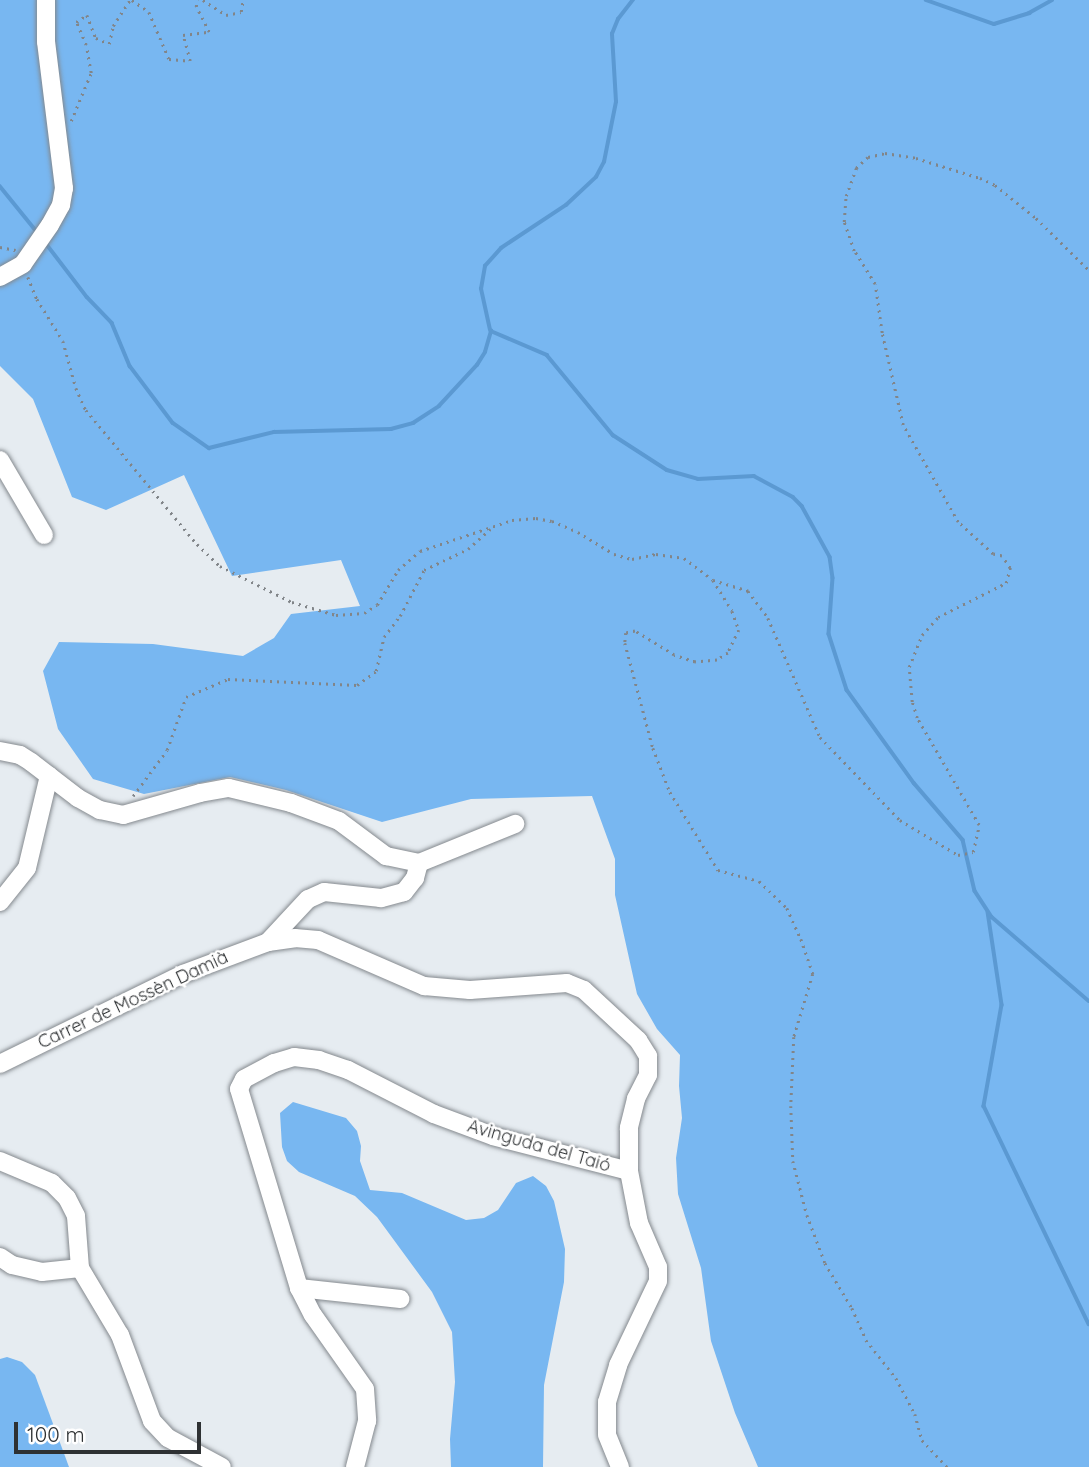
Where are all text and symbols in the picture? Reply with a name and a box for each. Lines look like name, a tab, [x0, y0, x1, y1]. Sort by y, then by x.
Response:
street label: Carrer de Mossèn Damià	[35, 946, 231, 1054]
street label: Avinguda del Taió	[465, 1115, 613, 1177]
scale bar	[18, 1408, 205, 1452]
text: 100 m	[27, 1421, 85, 1447]

